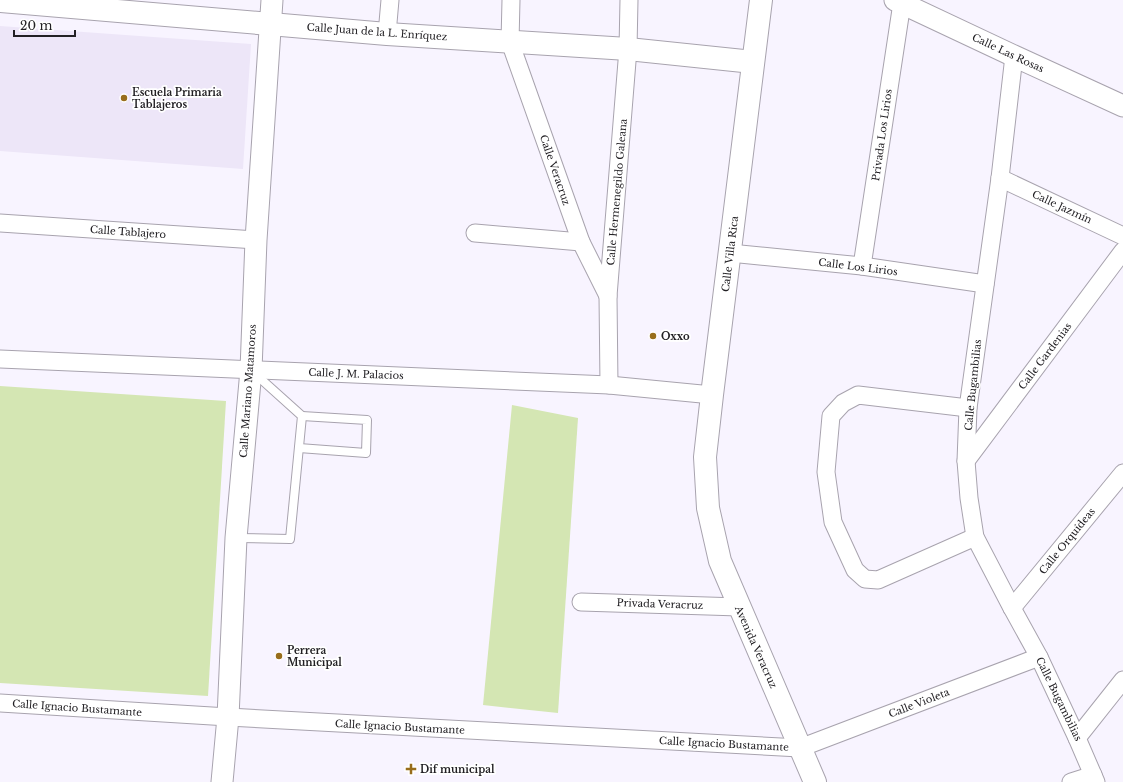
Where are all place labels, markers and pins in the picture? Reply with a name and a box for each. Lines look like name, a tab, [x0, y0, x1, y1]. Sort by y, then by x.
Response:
place label: Escuela Primaria Tablajeros	[132, 86, 222, 111]
marker: Escuela Primaria Tablajeros	[119, 93, 129, 103]
place label: Oxxo	[661, 330, 690, 343]
marker: Oxxo	[648, 331, 658, 341]
place label: Perrera Municipal	[287, 644, 342, 669]
marker: Perrera Municipal	[274, 651, 284, 661]
marker: Dif municipal	[405, 763, 417, 775]
place label: Dif municipal	[420, 763, 495, 776]

